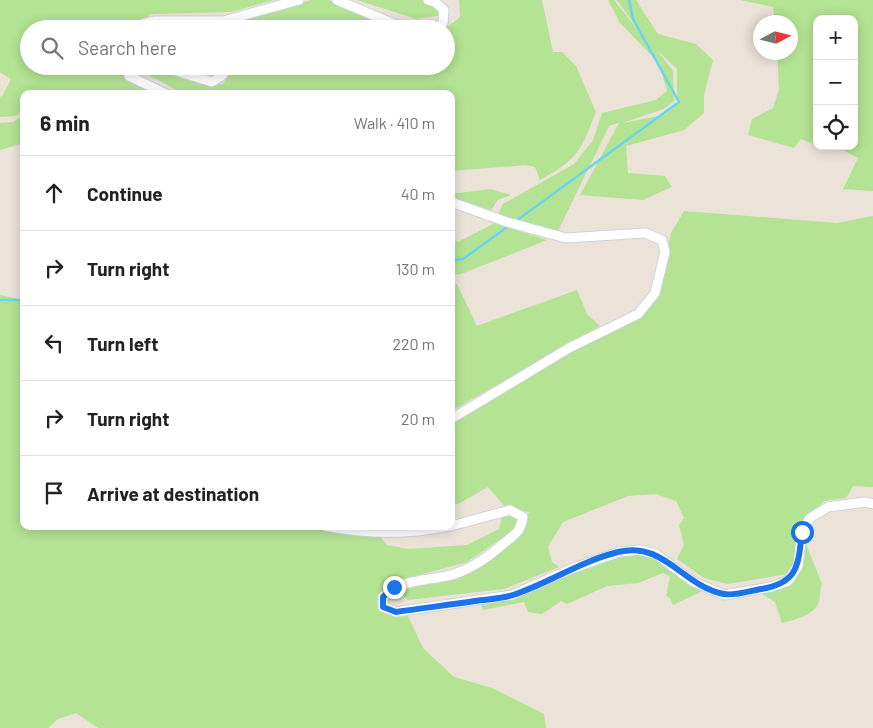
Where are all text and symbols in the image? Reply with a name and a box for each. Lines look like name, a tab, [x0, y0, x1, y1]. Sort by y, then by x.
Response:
north arrow	[753, 15, 798, 60]
map controls	[813, 15, 858, 150]
button: +	[813, 15, 858, 60]
search box	[20, 20, 455, 75]
icon: search	[38, 34, 66, 62]
text: Search here	[78, 36, 177, 59]
button: −	[813, 60, 858, 105]
button: locate	[813, 105, 858, 150]
text: 6 min	[40, 110, 90, 135]
text: Walk · 410 m	[354, 113, 435, 132]
icon: ahead	[40, 179, 68, 207]
text: Continue	[87, 182, 163, 205]
text: 40 m	[401, 184, 435, 203]
icon: right	[40, 254, 68, 282]
text: Turn right	[87, 257, 169, 280]
text: 130 m	[396, 259, 435, 278]
icon: left	[40, 329, 68, 357]
text: Turn left	[87, 332, 158, 355]
text: 220 m	[392, 334, 435, 353]
icon: right	[40, 404, 68, 432]
text: Turn right	[87, 407, 169, 430]
text: 20 m	[401, 409, 435, 428]
icon: arrive	[40, 479, 68, 507]
text: Arrive at destination	[87, 482, 259, 505]
route start	[791, 521, 814, 544]
route end	[383, 576, 406, 599]

